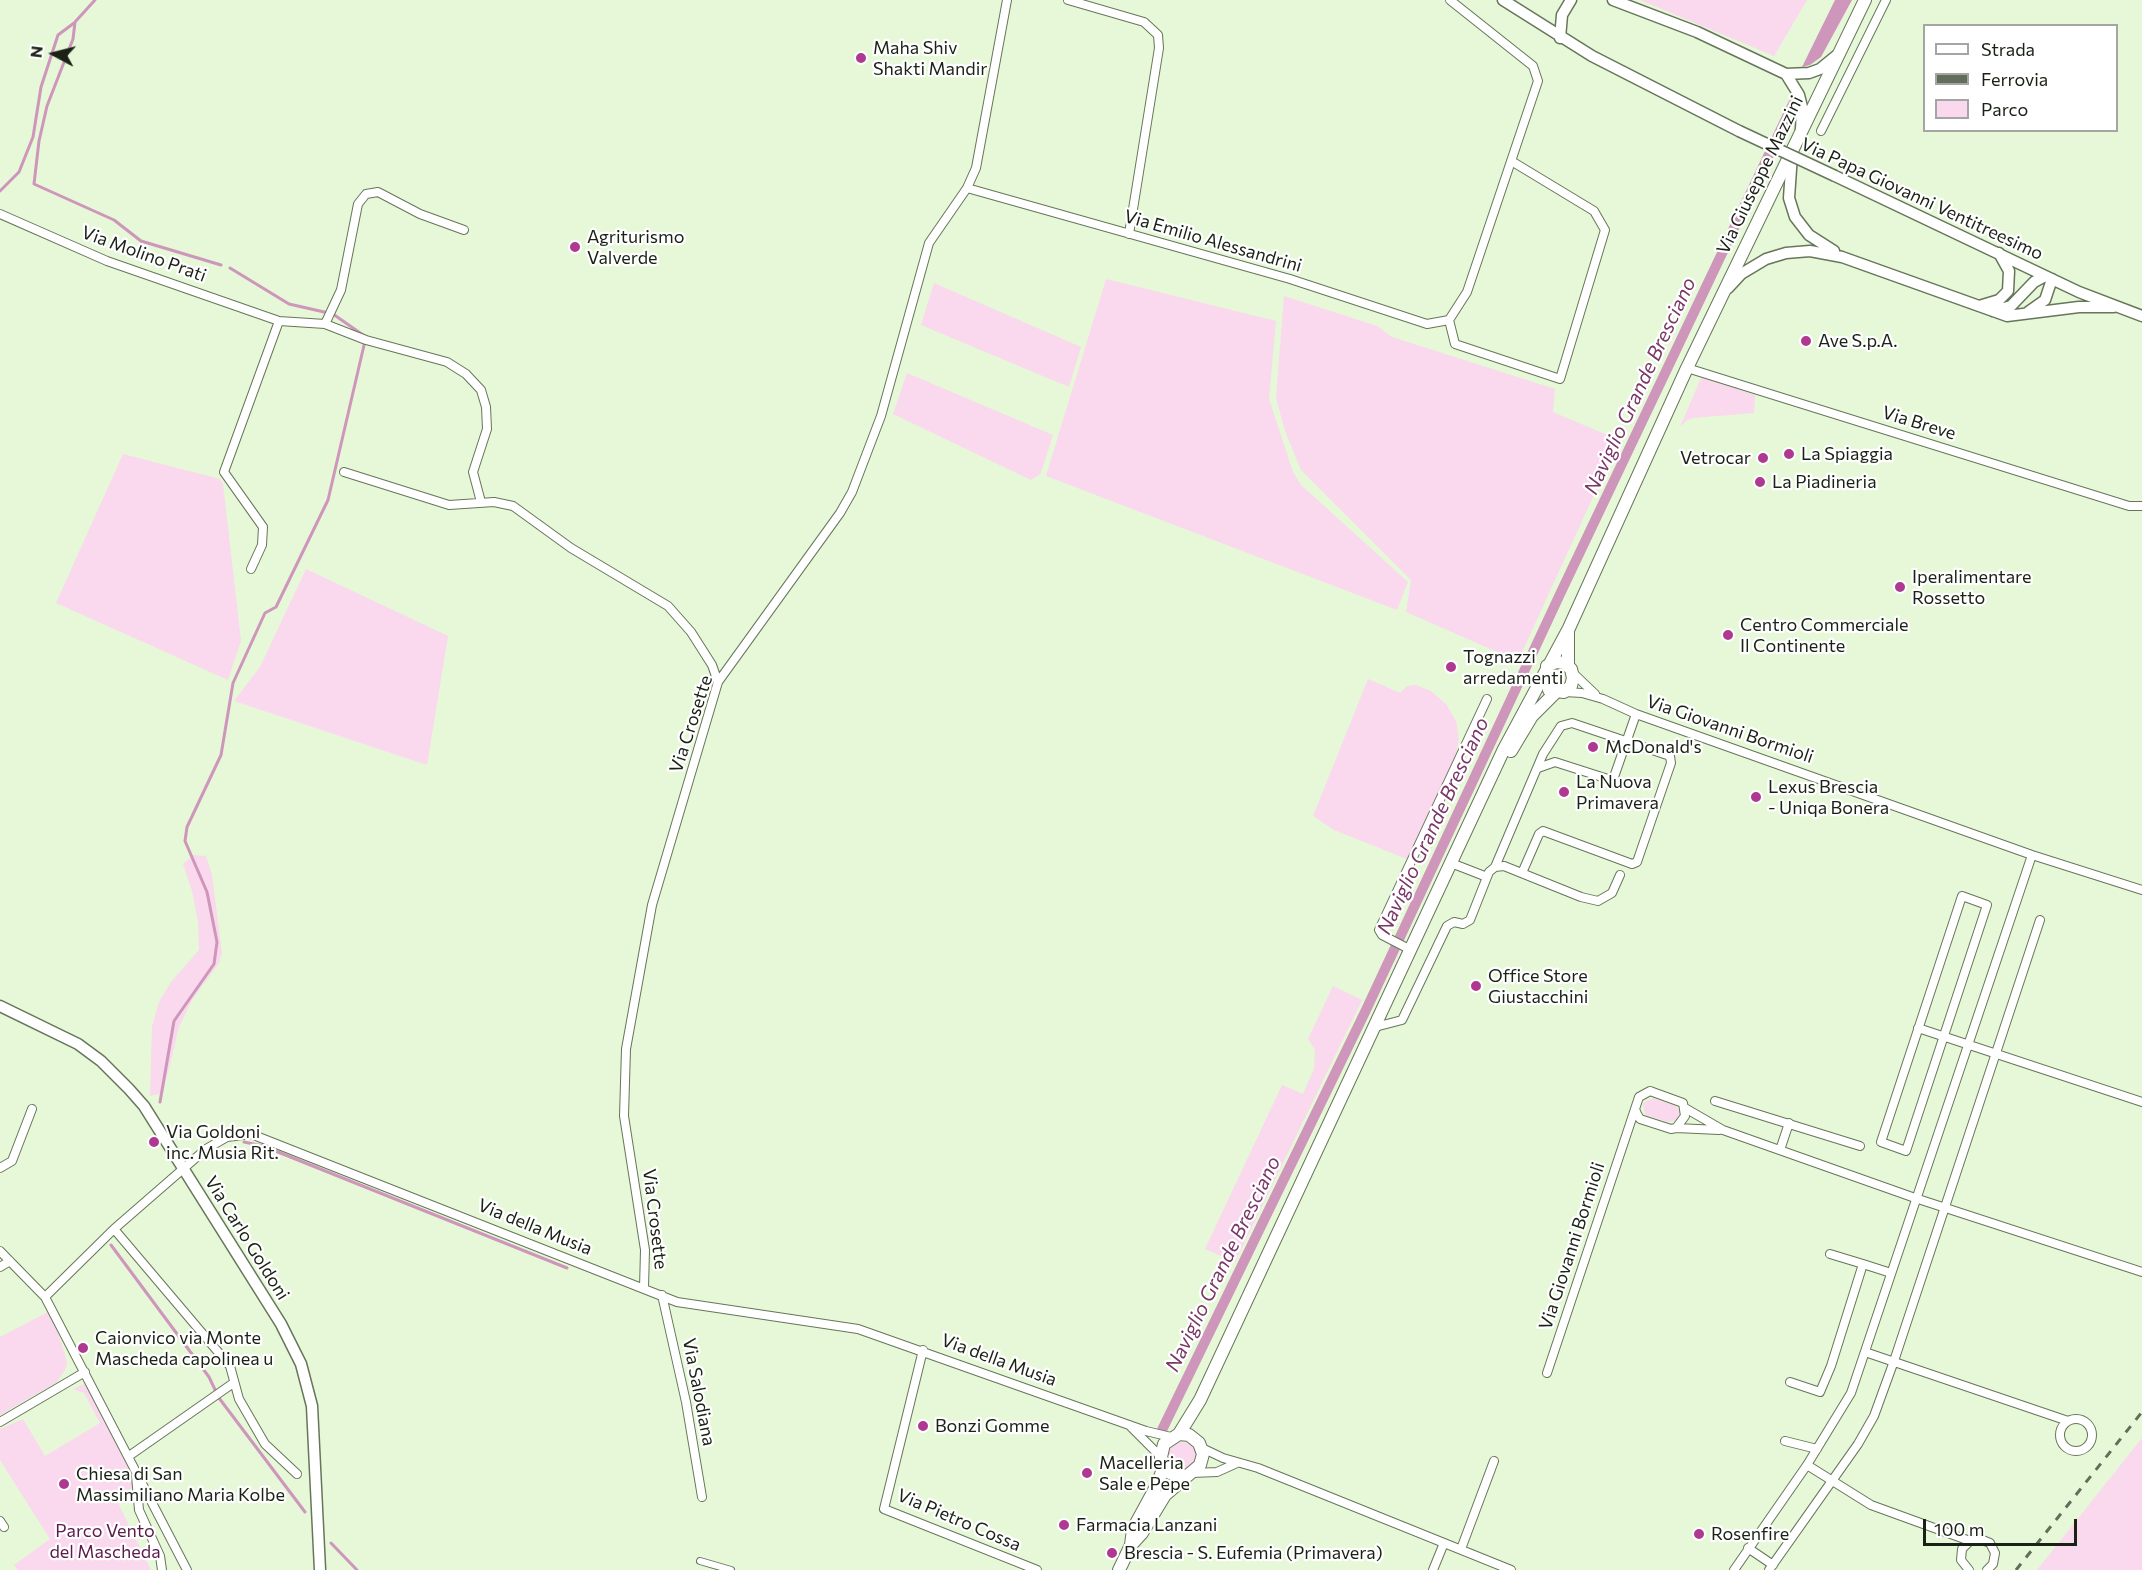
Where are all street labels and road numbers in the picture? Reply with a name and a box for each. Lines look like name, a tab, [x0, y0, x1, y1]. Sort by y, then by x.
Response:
street label: Via Giuseppe Mazzini	[1712, 92, 1808, 258]
street label: Via Papa Giovanni Ventitreesimo	[1797, 133, 2047, 265]
street label: Via Emilio Alessandrini	[1122, 205, 1304, 277]
street label: Via Molino Prati	[79, 221, 209, 287]
street label: Via Breve	[1879, 402, 1959, 444]
street label: Via Crosette	[665, 672, 717, 776]
street label: Via Giovanni Bormioli	[1644, 690, 1816, 768]
street label: Via Giovanni Bormioli	[1535, 1159, 1609, 1333]
street label: Via Crosette	[638, 1167, 672, 1271]
street label: Via Carlo Goldoni	[200, 1172, 294, 1304]
street label: Via della Musia	[475, 1194, 595, 1260]
street label: Via della Musia	[938, 1329, 1060, 1391]
street label: Via Salodiana	[678, 1336, 720, 1448]
street label: Via Pietro Cossa	[894, 1484, 1024, 1556]

